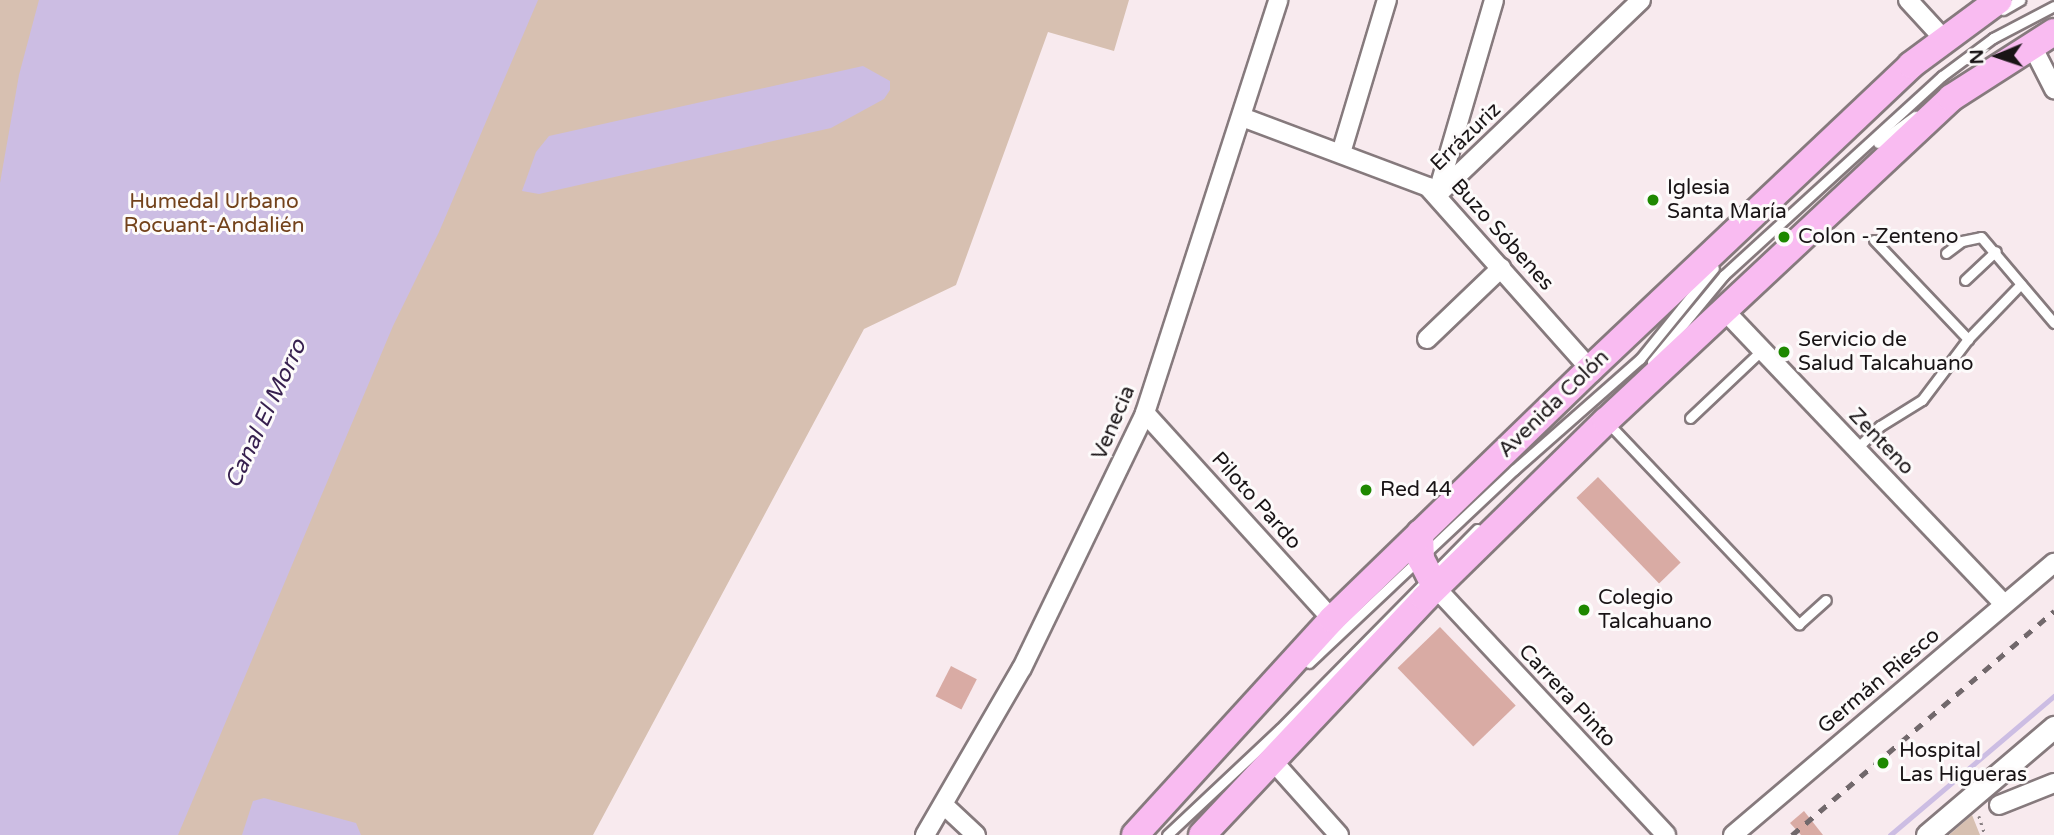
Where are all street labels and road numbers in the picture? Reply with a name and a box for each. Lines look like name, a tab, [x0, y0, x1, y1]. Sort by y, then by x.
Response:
street label: Errázuriz	[1426, 97, 1506, 177]
street label: Buzo Sóbenes	[1445, 174, 1559, 296]
street label: Avenida Colón	[1493, 345, 1615, 463]
street label: Venecia	[1087, 382, 1141, 464]
street label: Zenteno	[1843, 403, 1919, 481]
street label: Piloto Pardo	[1206, 447, 1306, 555]
street label: Germán Riesco	[1813, 623, 1945, 739]
street label: Carrera Pinto	[1513, 639, 1621, 753]

